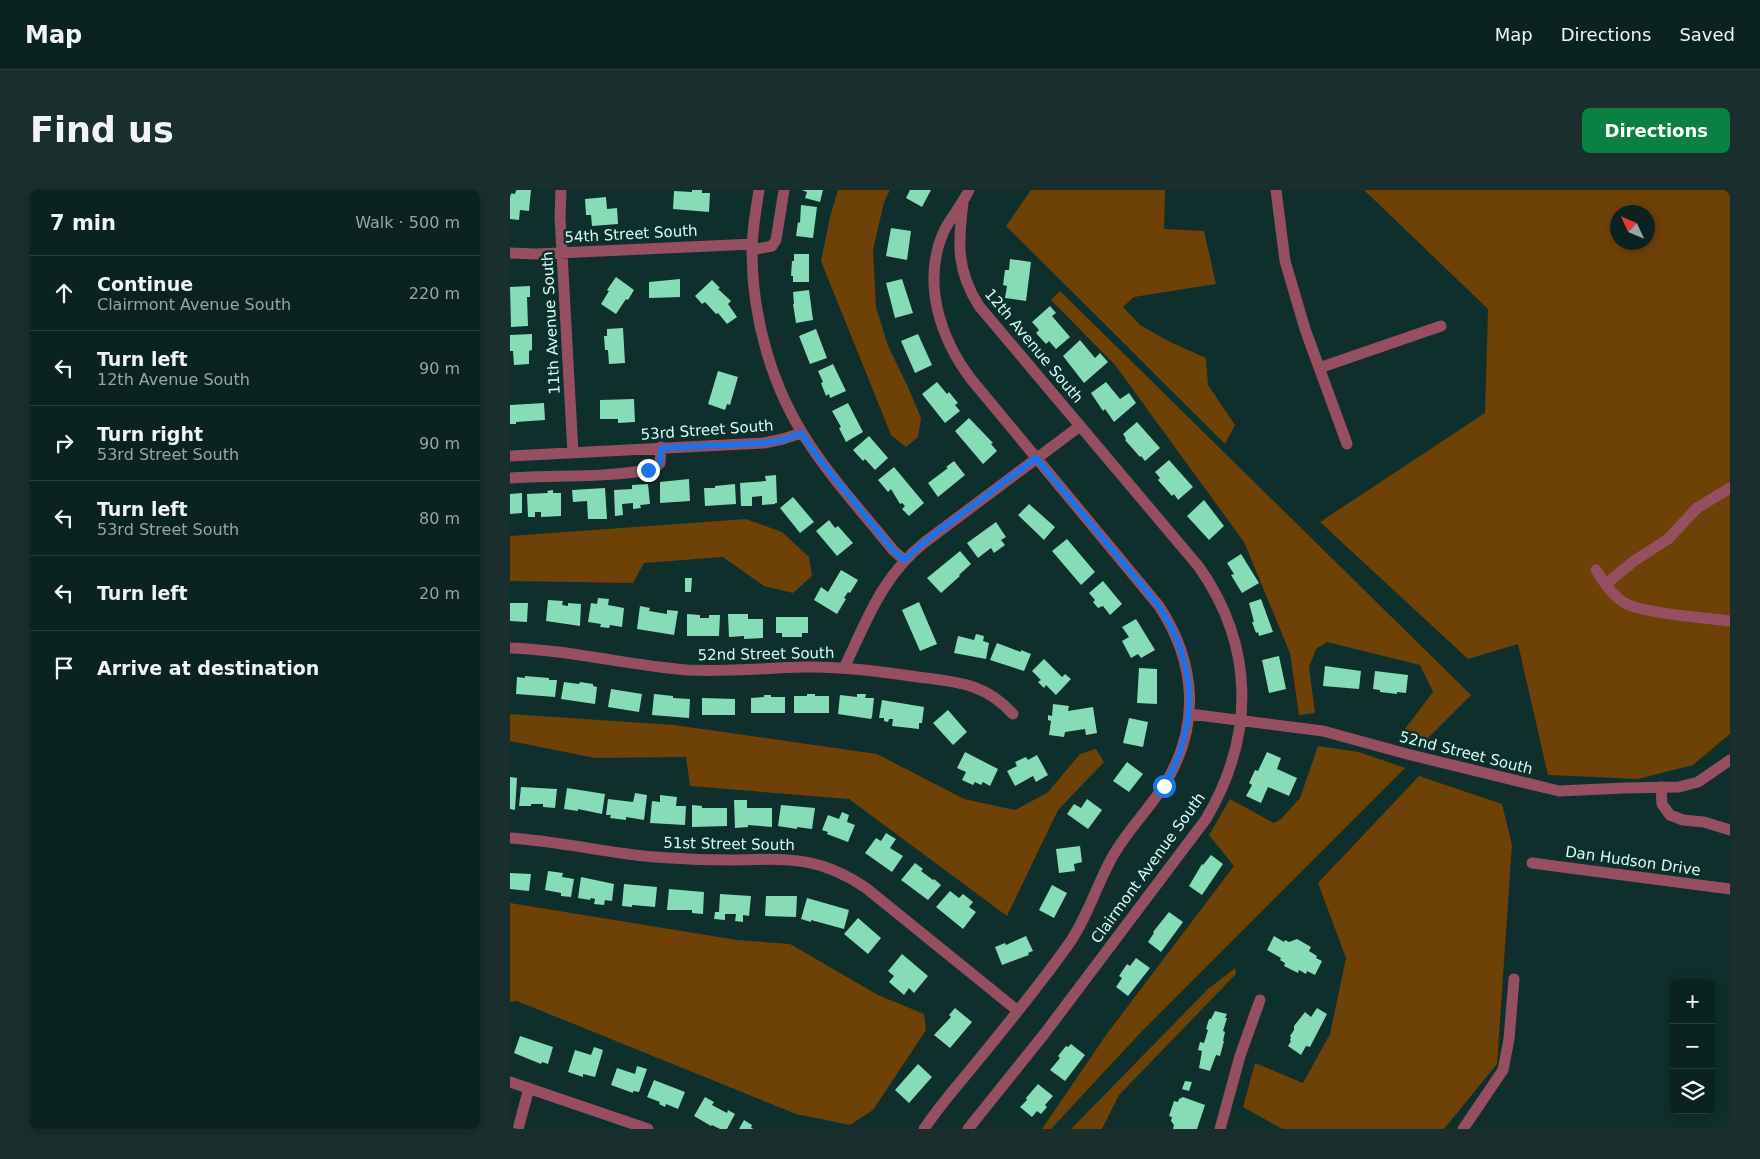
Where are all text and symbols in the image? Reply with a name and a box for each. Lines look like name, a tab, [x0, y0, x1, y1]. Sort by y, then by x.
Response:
text: Map	[25, 21, 82, 49]
text: Map	[1495, 24, 1533, 45]
text: Directions	[1561, 24, 1651, 45]
text: Saved	[1679, 24, 1735, 45]
button: Directions	[1582, 108, 1730, 153]
text: Find us	[30, 110, 174, 150]
north arrow	[1610, 205, 1655, 250]
text: 7 min	[50, 211, 116, 235]
text: Walk · 500 m	[355, 213, 460, 232]
street label: 54th Street South	[564, 222, 698, 246]
street label: 11th Avenue South	[538, 251, 564, 395]
text: Continue	[97, 273, 193, 295]
icon: ahead	[50, 279, 78, 307]
text: 220 m	[409, 284, 460, 303]
street label: 12th Avenue South	[981, 285, 1087, 407]
text: Clairmont Avenue South	[97, 295, 291, 314]
text: Turn left	[97, 348, 188, 370]
icon: left	[50, 354, 78, 382]
text: 90 m	[419, 359, 460, 378]
text: 12th Avenue South	[97, 370, 250, 389]
street label: 53rd Street South	[640, 416, 774, 444]
text: Turn right	[97, 423, 203, 445]
icon: right	[50, 429, 78, 457]
text: 90 m	[419, 434, 460, 453]
text: 53rd Street South	[97, 445, 239, 464]
route end	[637, 459, 660, 482]
text: Turn left	[97, 498, 188, 520]
icon: left	[50, 504, 78, 532]
text: 80 m	[419, 509, 460, 528]
text: 53rd Street South	[97, 520, 239, 539]
icon: left	[50, 579, 78, 607]
text: Turn left	[97, 582, 188, 604]
text: 20 m	[419, 584, 460, 603]
street label: 52nd Street South	[697, 644, 835, 664]
icon: arrive	[50, 654, 78, 682]
text: Arrive at destination	[97, 657, 319, 679]
street label: 52nd Street South	[1397, 728, 1535, 778]
route start	[1153, 775, 1176, 798]
street label: Clairmont Avenue South	[1087, 789, 1209, 947]
street label: 51st Street South	[663, 834, 795, 854]
street label: Dan Hudson Drive	[1564, 843, 1702, 879]
map controls	[1670, 979, 1715, 1114]
button: +	[1670, 979, 1715, 1024]
button: −	[1670, 1024, 1715, 1069]
button: layers	[1670, 1069, 1715, 1114]

